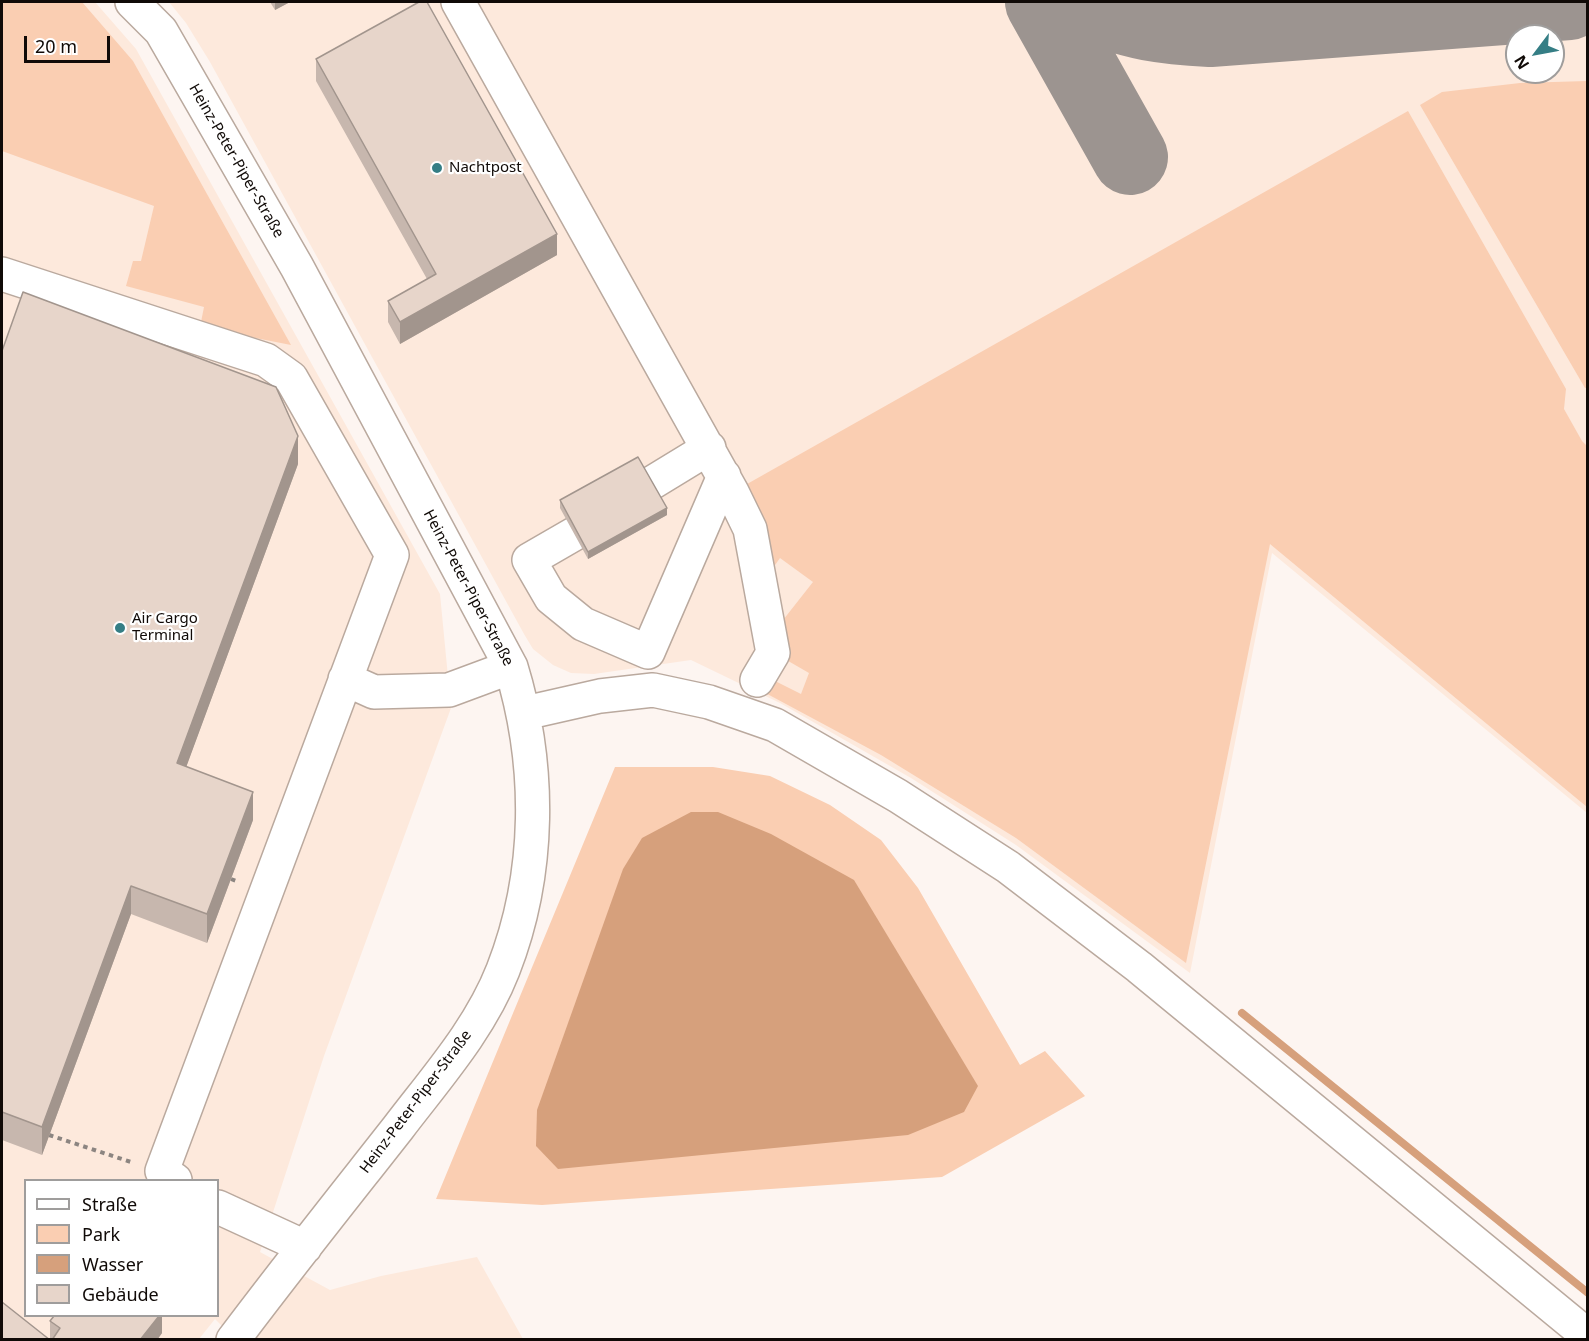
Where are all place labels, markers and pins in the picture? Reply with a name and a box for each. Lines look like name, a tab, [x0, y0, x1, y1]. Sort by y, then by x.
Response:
place label: Nachtpost	[449, 159, 522, 177]
marker: Nachtpost	[430, 161, 444, 175]
place label: Air Cargo Terminal	[132, 610, 198, 645]
marker: Air Cargo Terminal	[113, 621, 127, 635]

